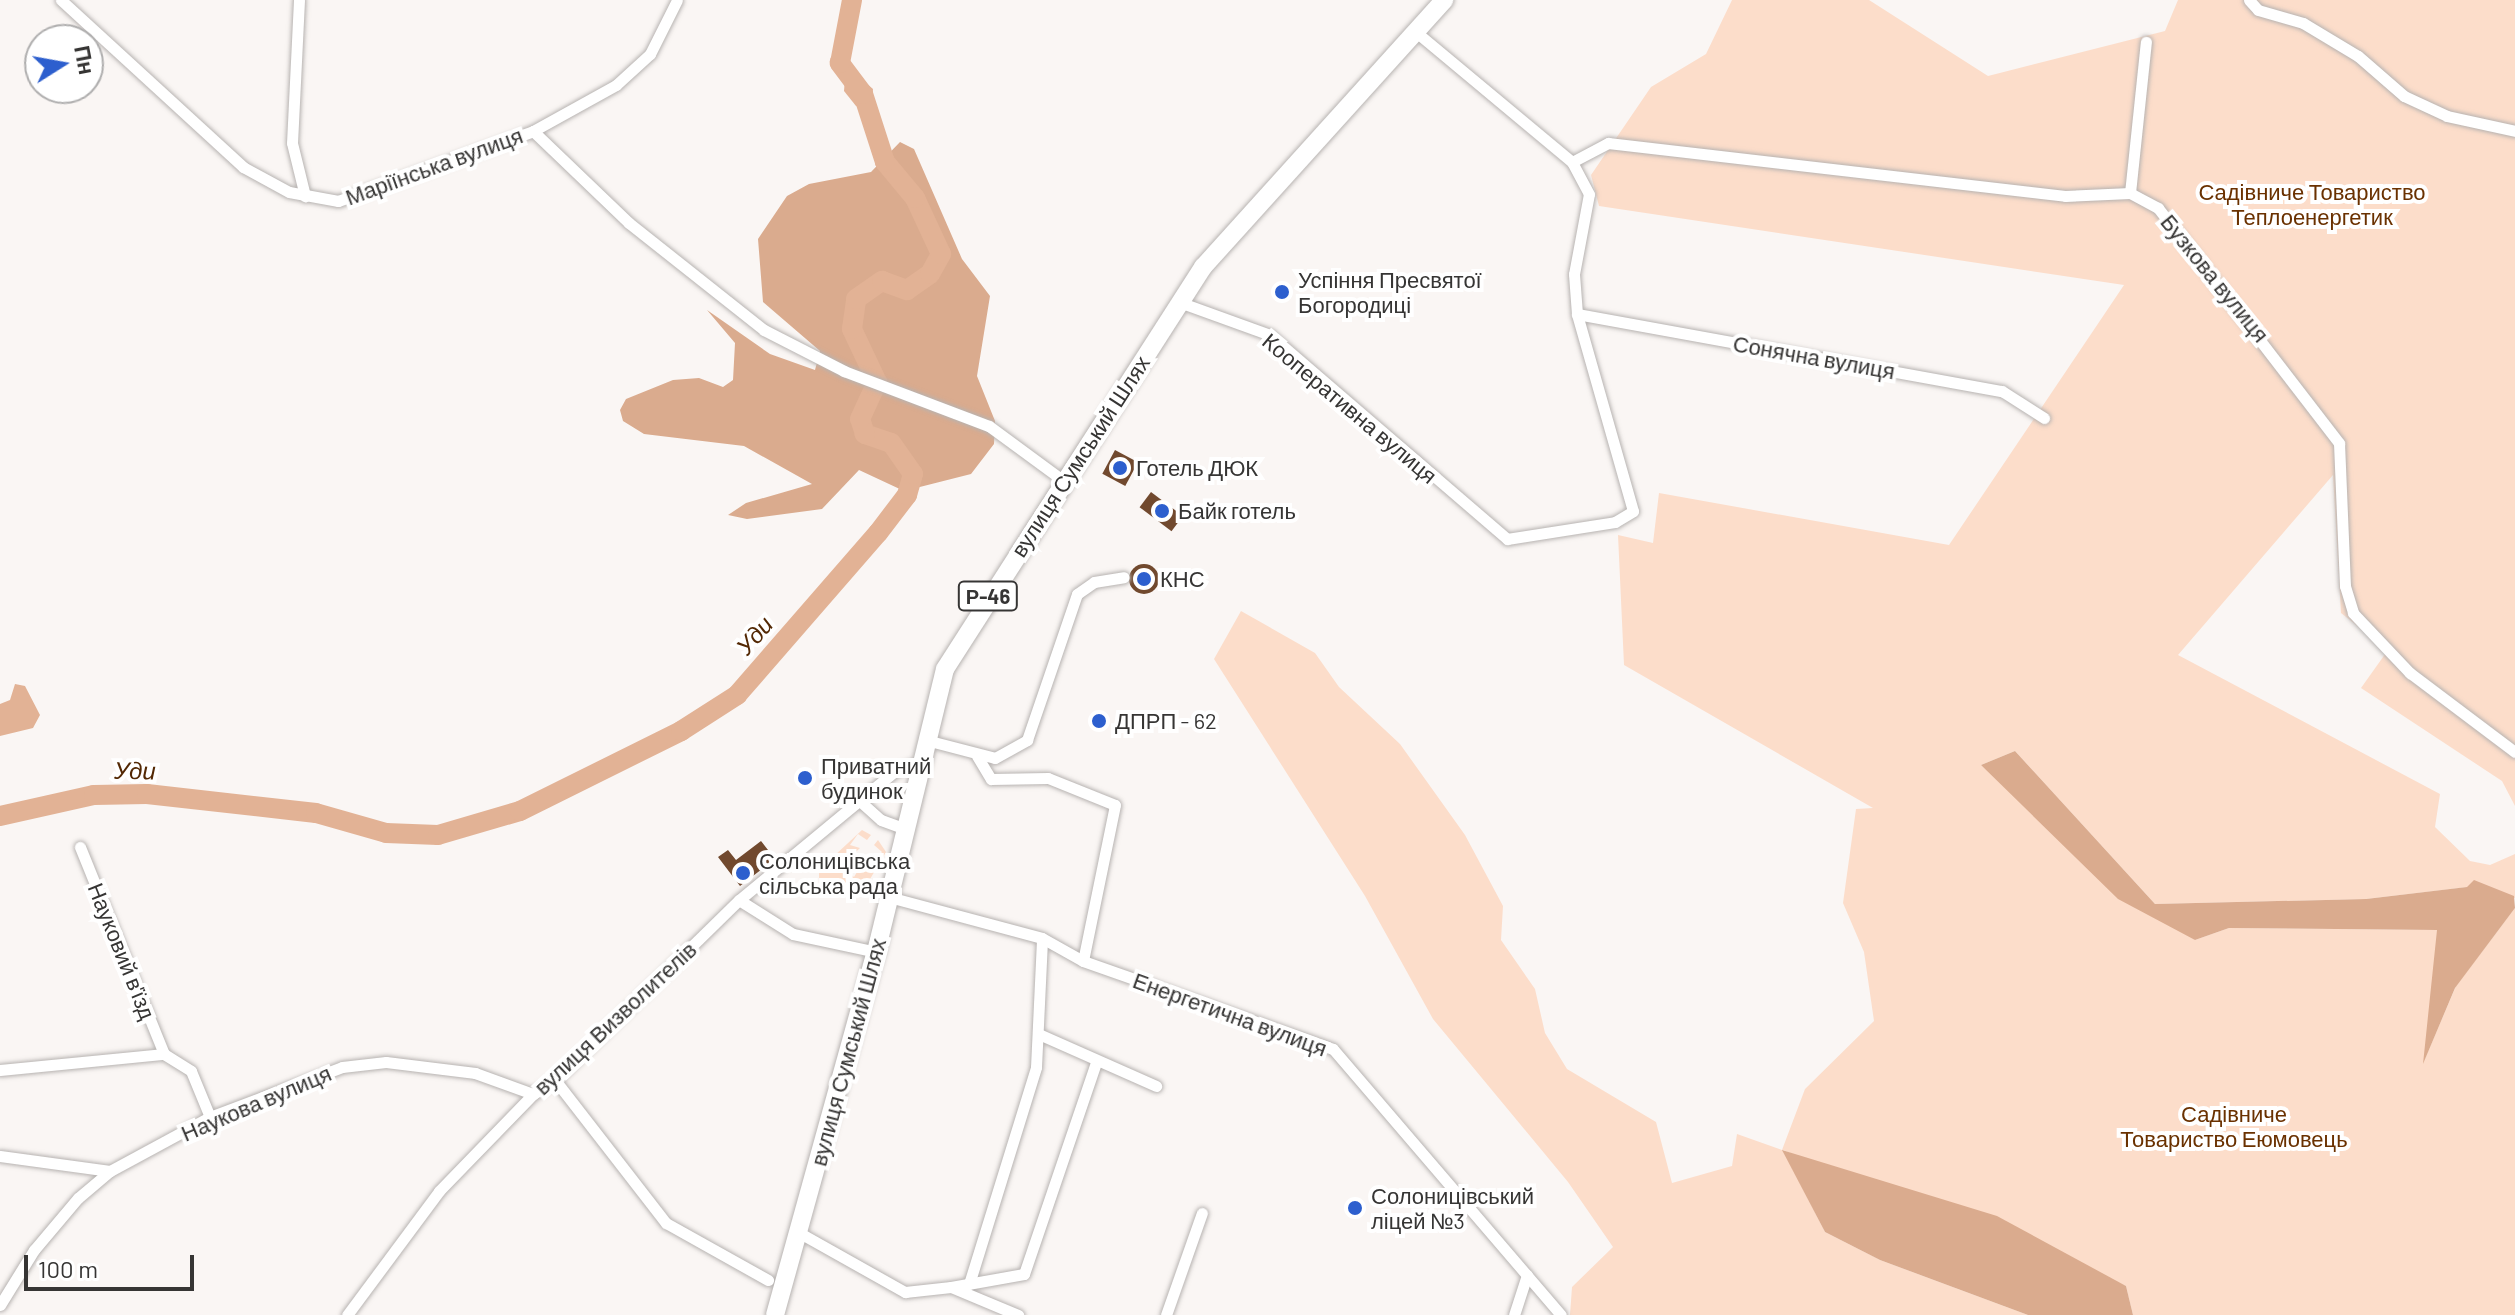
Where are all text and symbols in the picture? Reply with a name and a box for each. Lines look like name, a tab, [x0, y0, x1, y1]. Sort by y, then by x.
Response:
north arrow	[24, 24, 104, 104]
text: Пн	[70, 43, 101, 77]
street label: Маріїнська вулиця	[342, 122, 526, 210]
park label: Садівниче Товариство Теплоенергетик	[2198, 178, 2426, 230]
street label: Бузкова вулиця	[2155, 209, 2275, 347]
place label: Успіння Пресвятої Богородиці	[1298, 266, 1482, 318]
marker: Успіння Пресвятої Богородиці	[1273, 283, 1291, 301]
street label: Кооперативна вулиця	[1257, 327, 1443, 489]
street label: Сонячна вулиця	[1731, 330, 1897, 384]
street label: вулиця Сумський Шлях	[1005, 350, 1155, 562]
place label: Готель ДЮК	[1136, 455, 1258, 481]
marker: Готель ДЮК	[1111, 459, 1129, 477]
place label: Байк готель	[1178, 498, 1296, 524]
marker: Байк готель	[1153, 502, 1171, 520]
place label: КНС	[1160, 566, 1205, 592]
marker: КНС	[1135, 570, 1153, 588]
road number: Р-46	[956, 580, 1020, 612]
water label: Уди	[729, 610, 779, 660]
place label: ДПРП - 62	[1115, 708, 1217, 734]
marker: ДПРП - 62	[1090, 712, 1108, 730]
place label: Приватний будинок	[821, 752, 931, 804]
water label: Уди	[114, 755, 156, 785]
marker: Приватний будинок	[796, 769, 814, 787]
place label: Солоницівська сільська рада	[759, 847, 910, 898]
marker: Солоницівська сільська рада	[734, 864, 752, 882]
street label: Науковий в'їзд	[83, 879, 161, 1023]
street label: вулиця Сумський Шлях	[805, 935, 891, 1169]
street label: вулиця Визволителів	[529, 936, 701, 1100]
street label: Енергетична вулиця	[1129, 967, 1331, 1061]
street label: Наукова вулиця	[177, 1060, 335, 1146]
park label: Садівниче Товариство Еюмовець	[2120, 1100, 2348, 1152]
place label: Солоницівський ліцей №3	[1371, 1182, 1534, 1234]
marker: Солоницівський ліцей №3	[1346, 1199, 1364, 1217]
scale bar	[28, 1239, 198, 1289]
text: 100 m	[38, 1254, 98, 1283]

